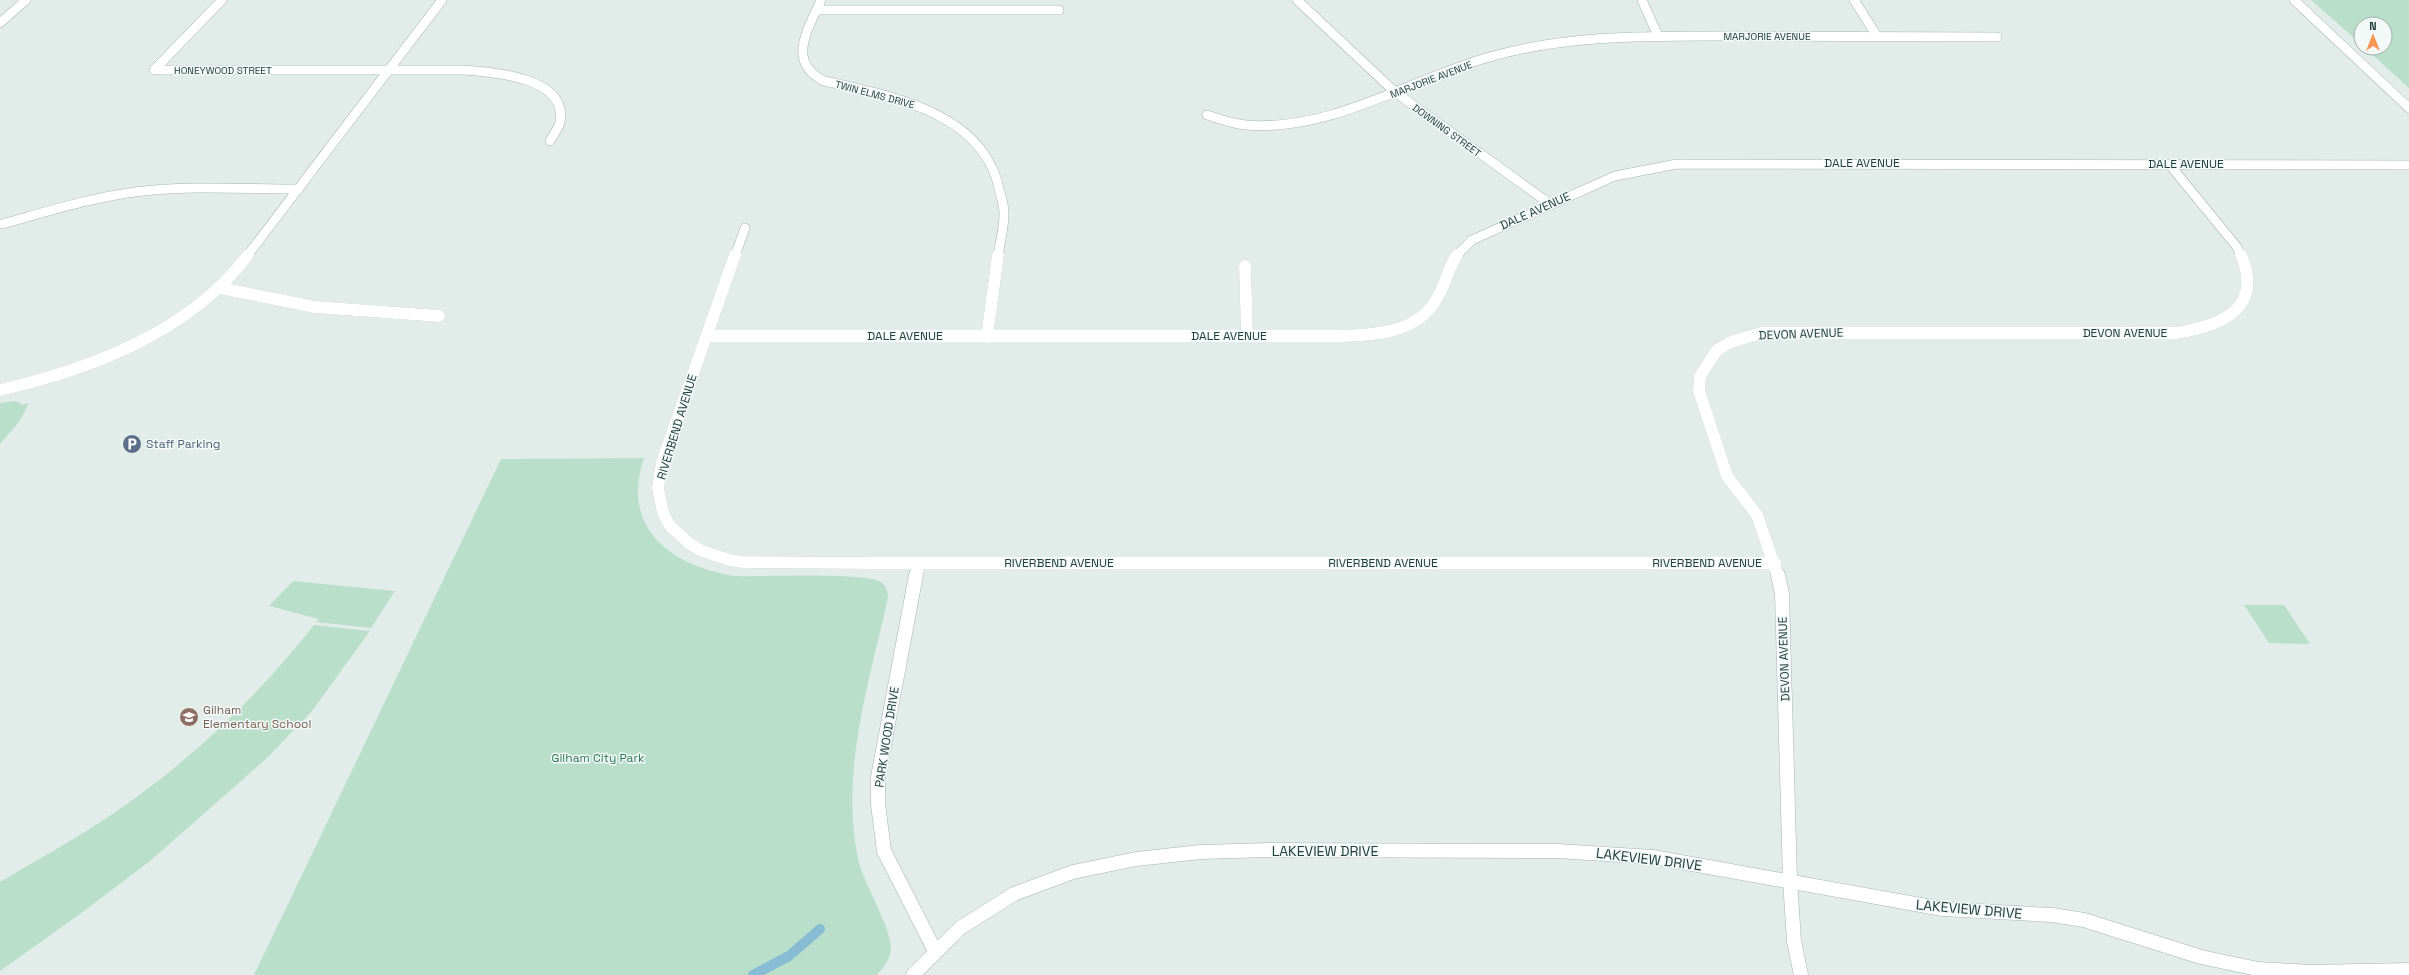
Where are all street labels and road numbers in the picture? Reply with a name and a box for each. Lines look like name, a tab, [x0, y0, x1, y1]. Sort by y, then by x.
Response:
street label: MARJORIE AVENUE	[1723, 30, 1811, 43]
street label: MARJORIE AVENUE	[1388, 58, 1475, 101]
street label: HONEYWOOD STREET	[174, 64, 272, 77]
street label: TWIN ELMS DRIVE	[834, 78, 916, 111]
street label: DOWNING STREET	[1410, 101, 1484, 160]
street label: DALE AVENUE	[1824, 155, 1900, 171]
street label: DALE AVENUE	[2148, 156, 2224, 172]
street label: DALE AVENUE	[1497, 188, 1573, 234]
street label: DEVON AVENUE	[1758, 325, 1844, 343]
street label: DEVON AVENUE	[2083, 325, 2168, 341]
street label: DALE AVENUE	[867, 328, 943, 344]
street label: DALE AVENUE	[1191, 328, 1267, 344]
street label: RIVERBEND AVENUE	[653, 372, 701, 482]
street label: RIVERBEND AVENUE	[1004, 555, 1114, 571]
street label: RIVERBEND AVENUE	[1328, 555, 1438, 571]
street label: RIVERBEND AVENUE	[1652, 555, 1762, 571]
street label: DEVON AVENUE	[1775, 616, 1793, 702]
street label: PARK WOOD DRIVE	[871, 685, 903, 789]
street label: LAKEVIEW DRIVE	[1272, 842, 1378, 860]
street label: LAKEVIEW DRIVE	[1595, 844, 1703, 874]
street label: LAKEVIEW DRIVE	[1915, 895, 2023, 923]

